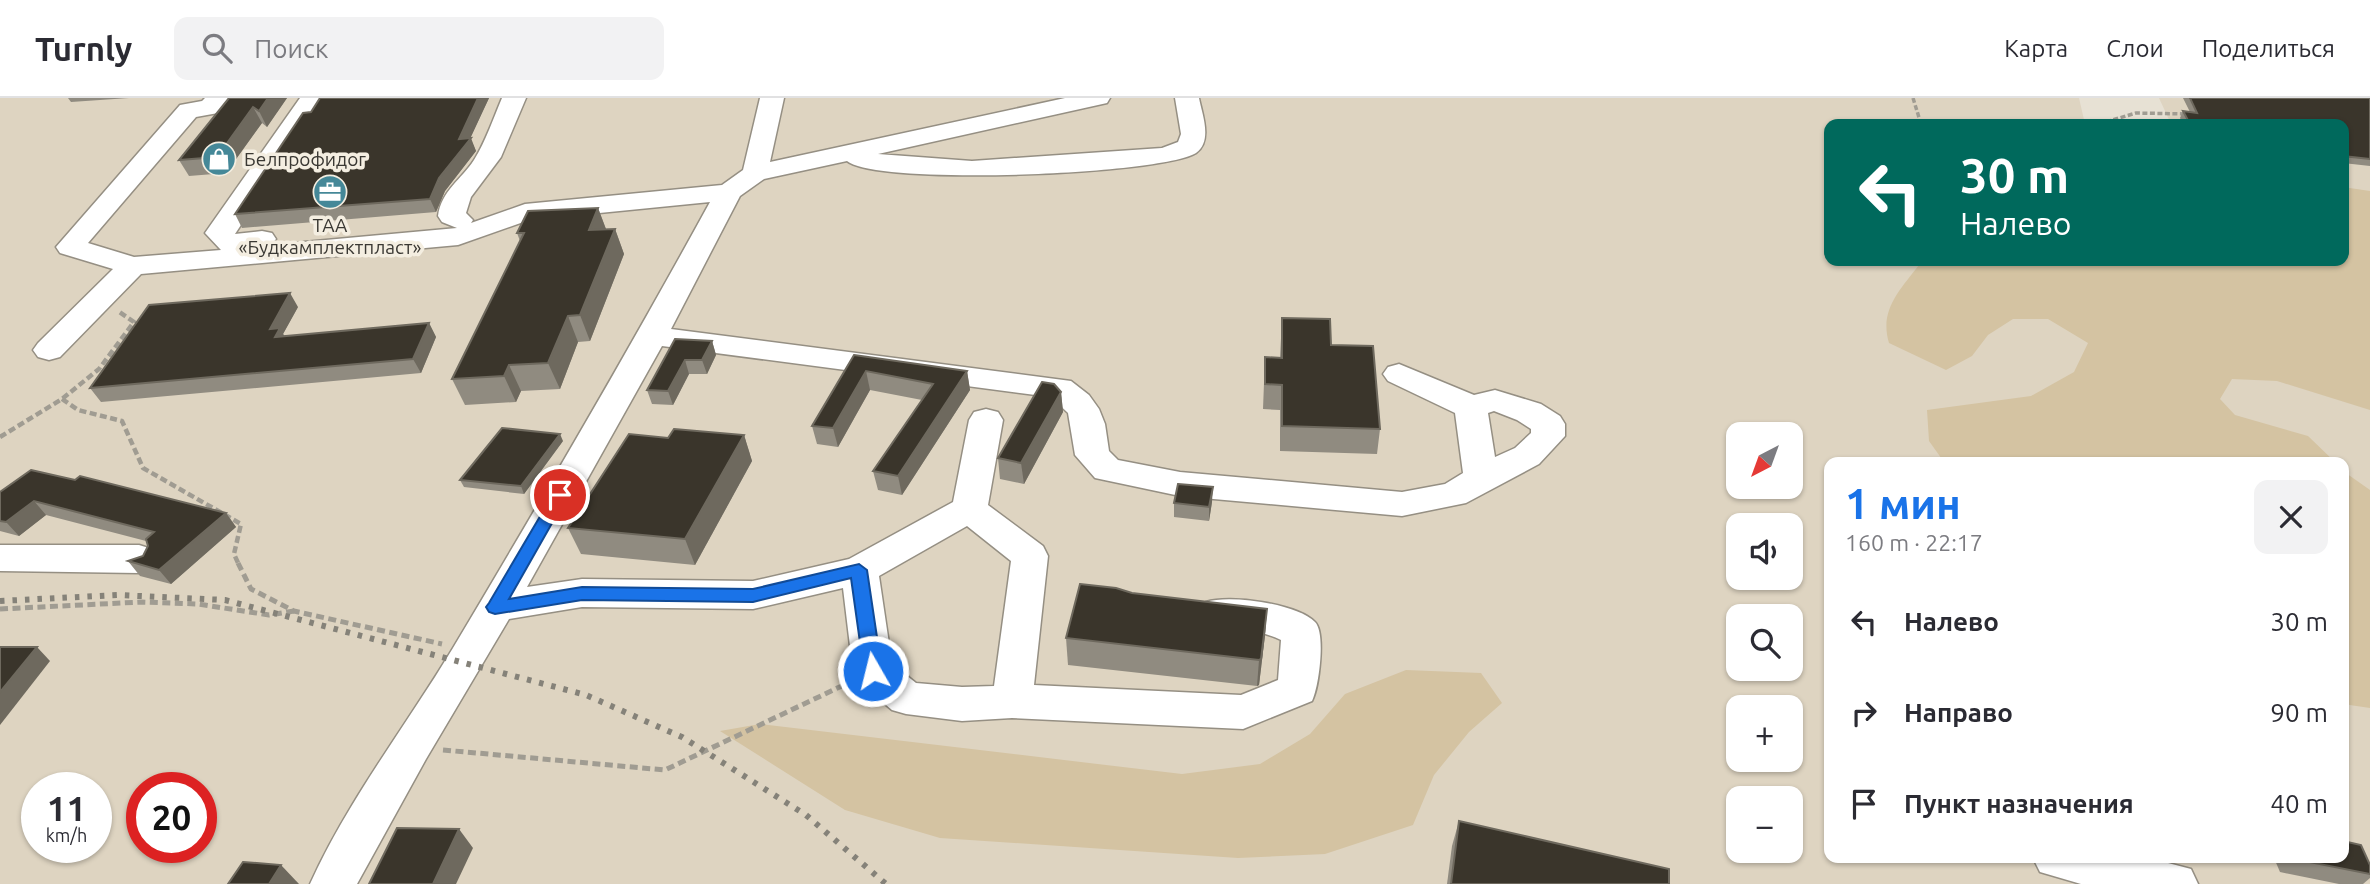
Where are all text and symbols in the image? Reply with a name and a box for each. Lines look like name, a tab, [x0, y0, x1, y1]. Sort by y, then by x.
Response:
search box	[174, 17, 664, 80]
icon: search	[198, 29, 236, 67]
text: Turnly	[35, 30, 132, 67]
text: Поиск	[254, 34, 328, 63]
text: Карта	[2004, 35, 2068, 62]
text: Слои	[2106, 35, 2164, 62]
text: Поделиться	[2202, 35, 2335, 62]
shop icon: Белпрофидог	[200, 140, 238, 178]
icon: left	[1845, 147, 1936, 238]
text: 30 m	[1960, 147, 2069, 202]
place label: Белпрофидог	[244, 148, 366, 170]
office icon: ТАА «Будкамплектпласт»	[311, 173, 349, 211]
text: Налево	[1960, 205, 2072, 241]
place label: ТАА «Будкамплектпласт»	[239, 214, 422, 258]
north arrow	[1726, 422, 1802, 499]
map controls	[1726, 422, 1803, 863]
pin	[530, 465, 590, 525]
icon: arrive	[541, 476, 579, 514]
text: 1 мин	[1845, 480, 1961, 527]
button: close	[2254, 480, 2328, 554]
button: sound	[1726, 513, 1803, 590]
text: 160 m · 22:17	[1845, 530, 1983, 555]
icon: left	[1845, 603, 1883, 641]
button: search	[1726, 604, 1803, 681]
text: Налево	[1904, 607, 1999, 636]
text: 30 m	[2270, 607, 2328, 636]
position arrow	[836, 634, 910, 708]
icon: right	[1845, 694, 1883, 732]
button: +	[1726, 695, 1803, 772]
text: Направо	[1904, 698, 2013, 727]
text: 90 m	[2270, 698, 2328, 727]
speed limit sign: 20	[126, 772, 217, 863]
icon: arrive	[1845, 785, 1883, 823]
button: −	[1726, 786, 1803, 863]
text: 11	[47, 788, 86, 828]
text: Пункт назначения	[1904, 789, 2134, 818]
text: 40 m	[2270, 789, 2328, 818]
text: km/h	[46, 825, 87, 845]

